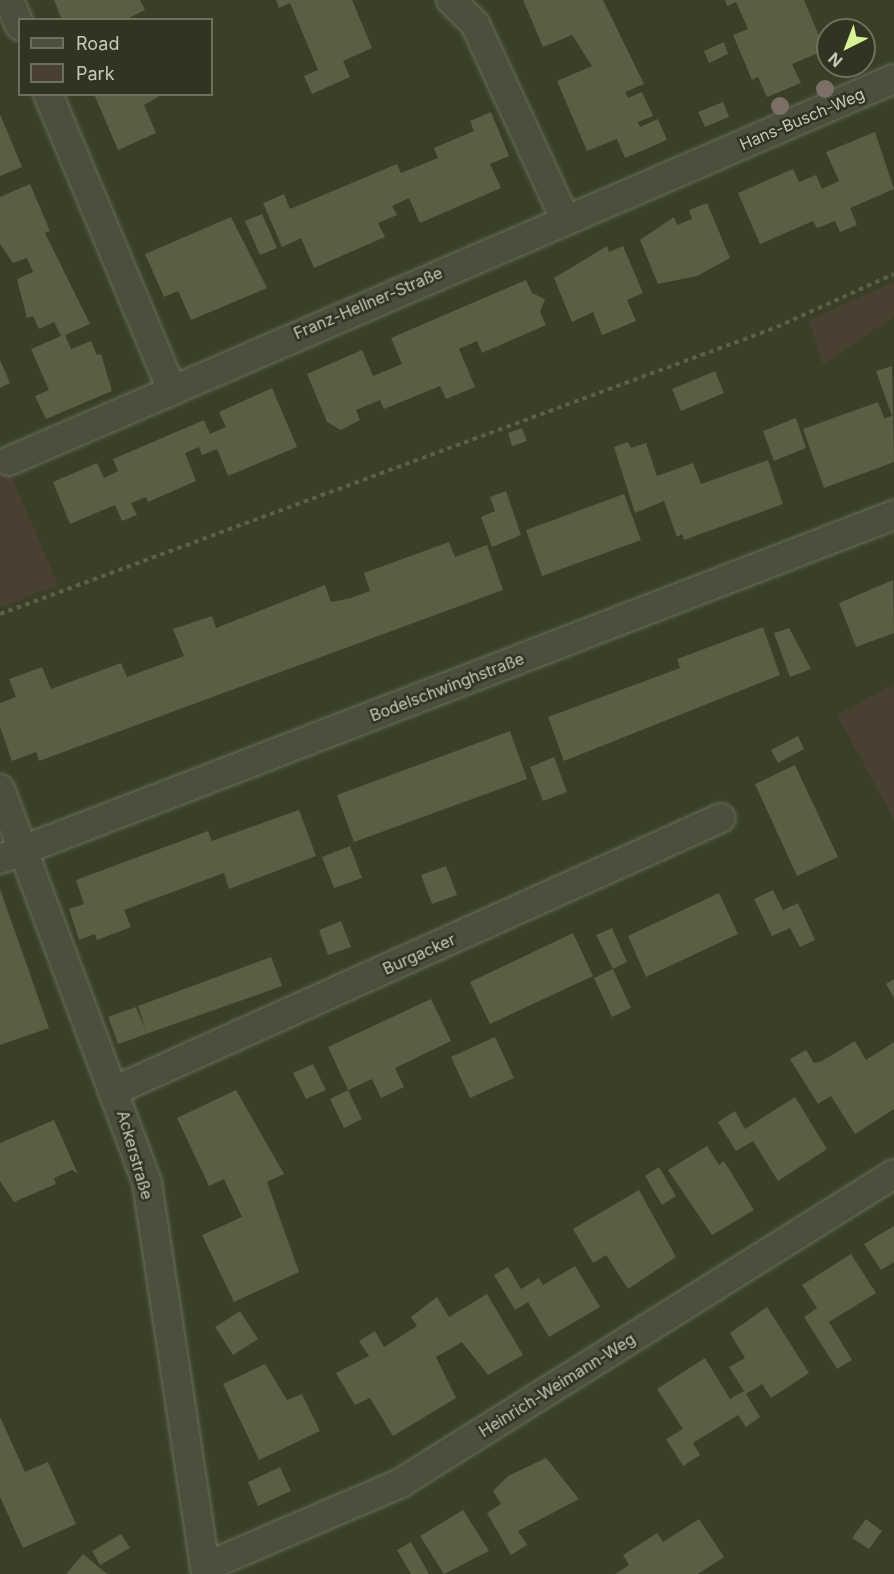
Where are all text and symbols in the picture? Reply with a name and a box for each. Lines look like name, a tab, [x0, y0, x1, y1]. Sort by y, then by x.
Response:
legend	[18, 18, 213, 96]
north arrow	[816, 18, 876, 78]
text: Road	[76, 33, 119, 54]
text: N	[824, 48, 847, 71]
text: Park	[76, 63, 115, 84]
street label: Hans-Busch-Weg	[737, 84, 867, 154]
street label: Franz-Hellner-Straße	[291, 263, 445, 343]
street label: Bodelschwinghstraße	[367, 649, 527, 725]
street label: Burgacker	[380, 929, 458, 979]
street label: Ackerstraße	[113, 1108, 157, 1202]
street label: Heinrich-Weimann-Weg	[475, 1329, 639, 1441]

